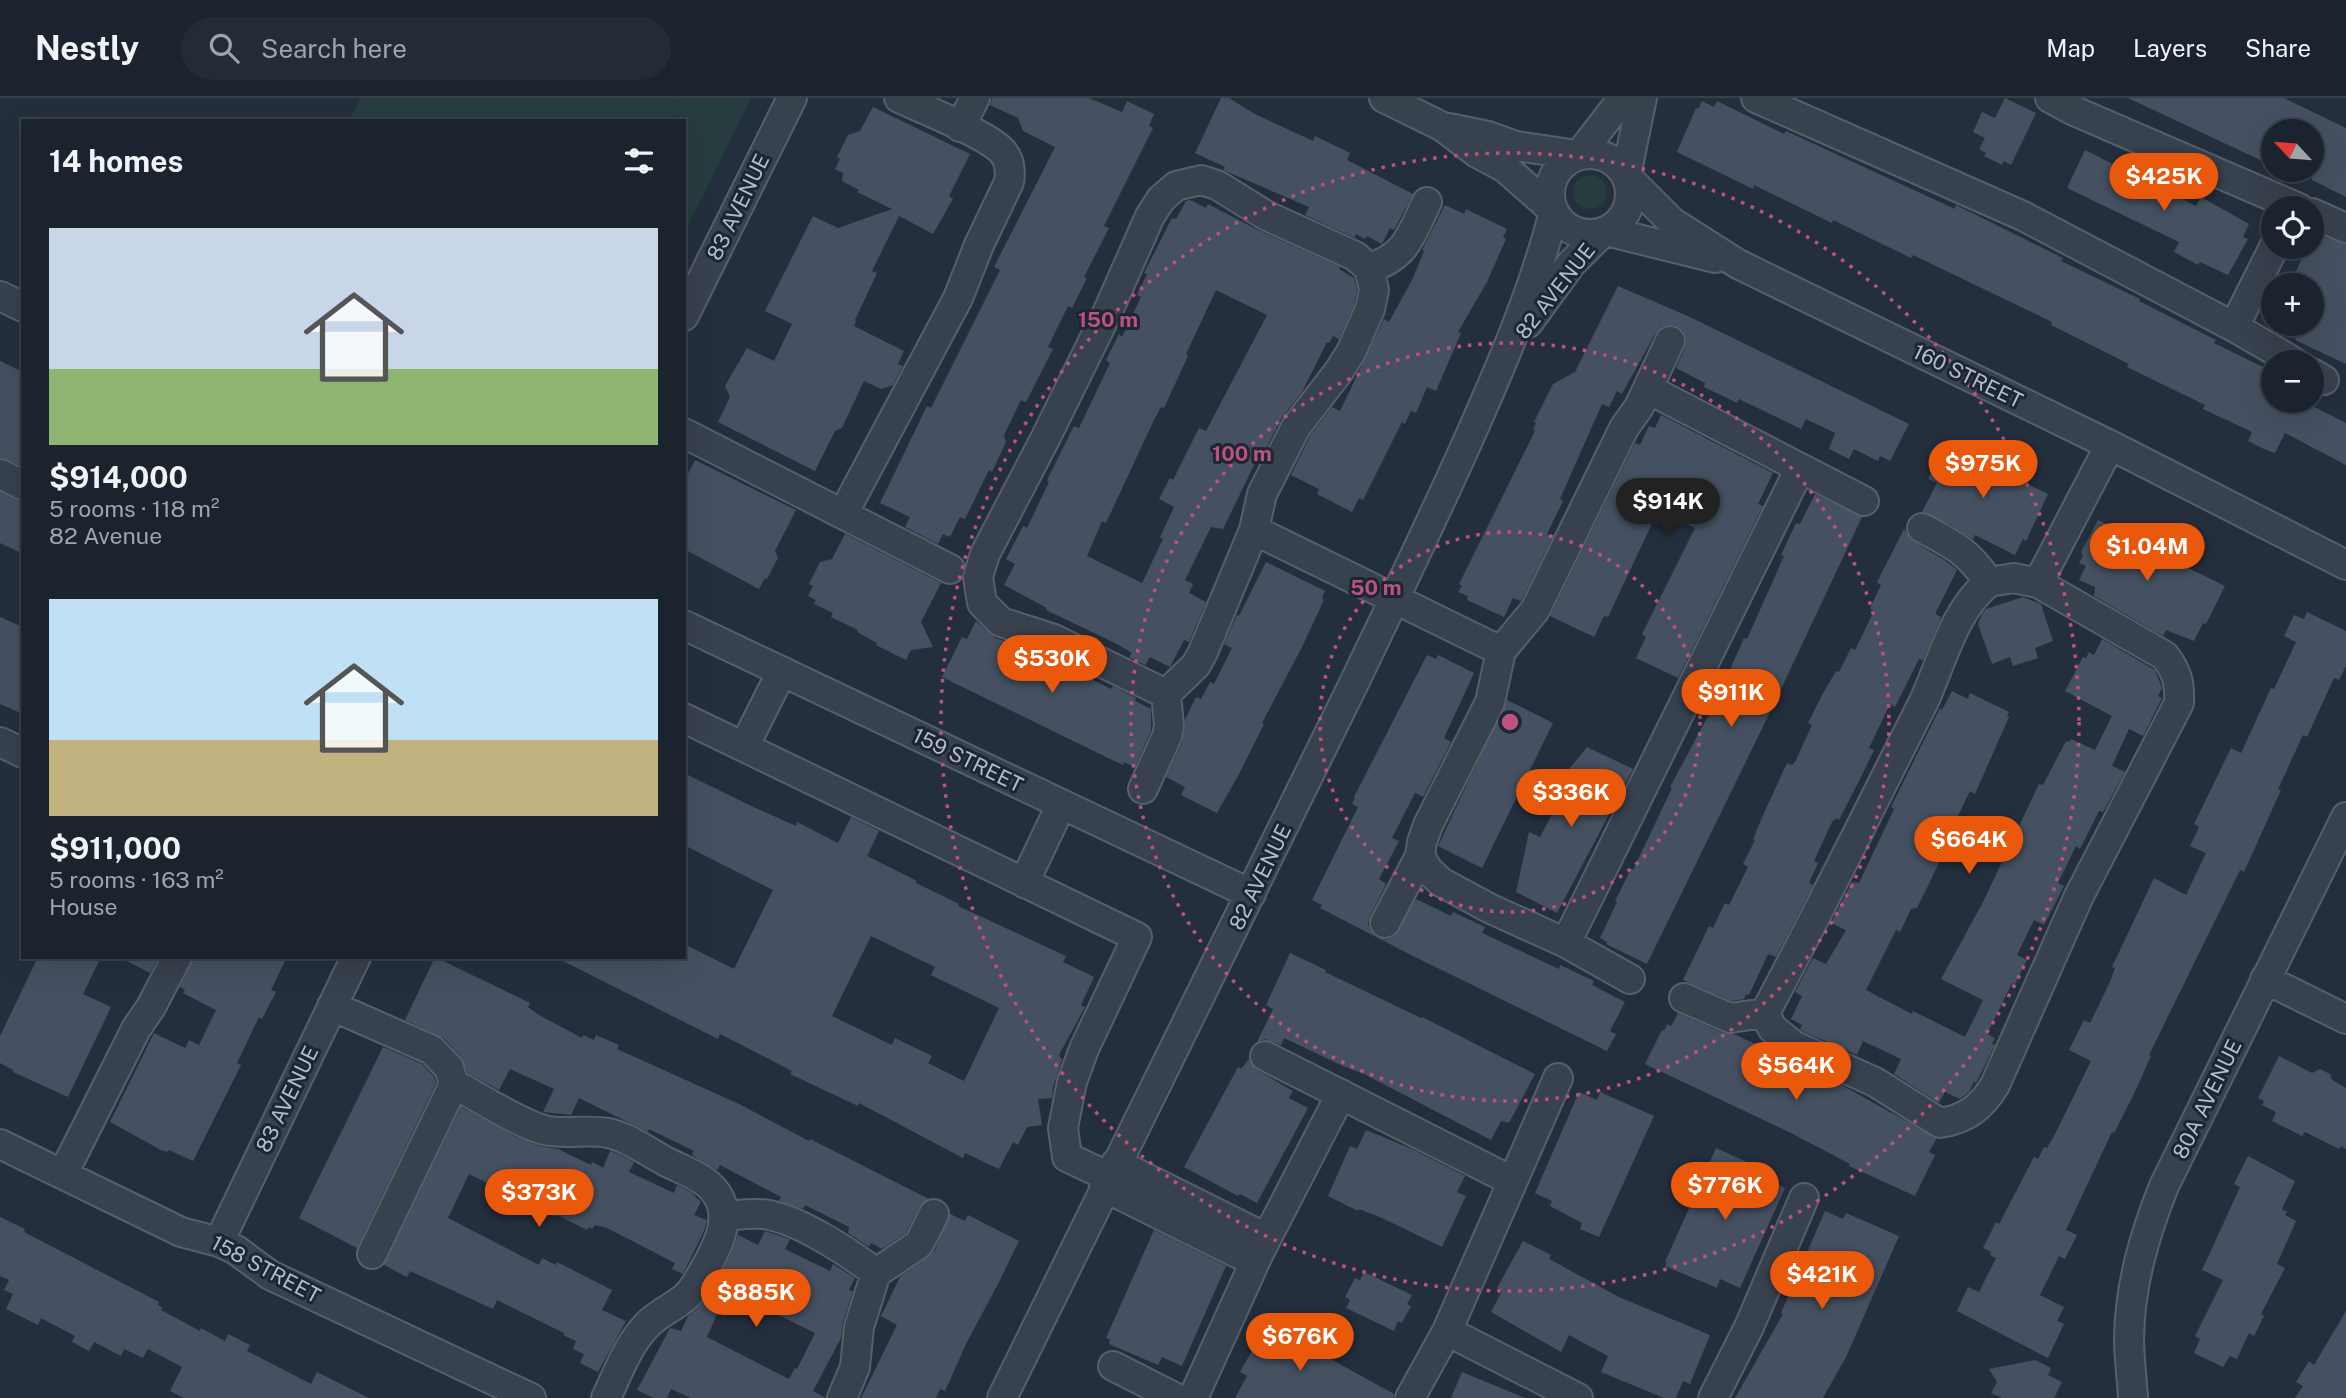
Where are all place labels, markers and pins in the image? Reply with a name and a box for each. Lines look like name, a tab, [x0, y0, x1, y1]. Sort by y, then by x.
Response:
pin: $425K	[2115, 153, 2213, 213]
pin: $975K	[1934, 440, 2032, 500]
pin: $914K	[1619, 478, 1717, 538]
pin: $1.04M	[2090, 524, 2204, 583]
pin: $530K	[1003, 636, 1101, 695]
pin: $911K	[1682, 670, 1780, 729]
centre of rings	[1498, 710, 1522, 734]
pin: $336K	[1522, 770, 1620, 829]
pin: $664K	[1920, 816, 2018, 876]
pin: $564K	[1747, 1042, 1845, 1102]
pin: $776K	[1676, 1162, 1774, 1222]
pin: $373K	[490, 1170, 588, 1229]
pin: $421K	[1773, 1252, 1871, 1311]
pin: $885K	[707, 1270, 805, 1329]
pin: $676K	[1251, 1314, 1349, 1373]

